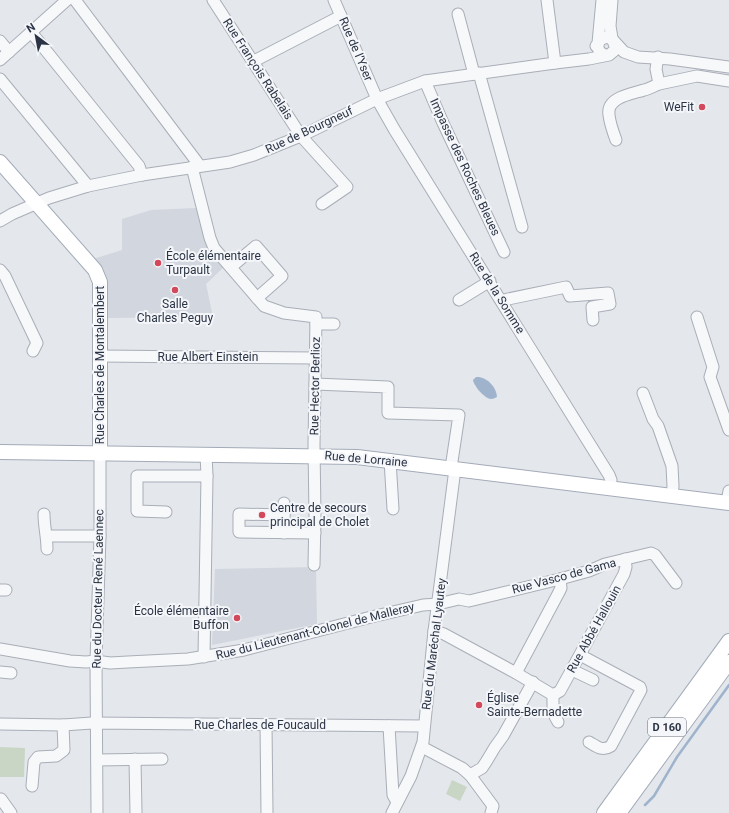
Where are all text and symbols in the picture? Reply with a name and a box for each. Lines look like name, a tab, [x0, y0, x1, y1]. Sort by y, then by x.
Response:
street label: Rue de l’Yser	[336, 15, 376, 83]
north arrow	[16, 16, 56, 56]
street label: Rue François Rabelais	[220, 16, 296, 122]
text: N	[24, 20, 38, 36]
street label: Impasse des Roches Bleues	[427, 96, 503, 238]
place label: WeFit	[664, 100, 694, 114]
marker: WeFit	[697, 102, 707, 112]
street label: Rue de Bourgneuf	[263, 103, 356, 156]
place label: École élémentaire Turpault	[166, 248, 261, 277]
street label: Rue de la Somme	[466, 250, 528, 336]
marker: École élémentaire Turpault	[153, 258, 163, 268]
marker: Salle Charles Peguy	[170, 285, 180, 295]
street label: Rue Charles de Montalembert	[93, 286, 107, 444]
place label: Salle Charles Peguy	[137, 297, 213, 325]
street label: Rue Hector Berlioz	[307, 336, 323, 435]
street label: Rue Albert Einstein	[158, 350, 258, 364]
street label: Rue de Lorraine	[324, 448, 408, 470]
place label: Centre de secours principal de Cholet	[270, 501, 369, 529]
street label: Rue du Docteur René Laennec	[90, 509, 106, 669]
marker: Centre de secours principal de Cholet	[257, 510, 267, 520]
street label: Rue Vasco de Gama	[510, 555, 618, 597]
street label: Rue du Maréchal Lyautey	[419, 577, 449, 711]
street label: Rue Abbé Hallouin	[564, 583, 624, 675]
street label: Rue du Lieutenant-Colonel de Malleray	[214, 599, 416, 662]
place label: École élémentaire Buffon	[134, 603, 229, 632]
marker: École élémentaire Buffon	[232, 613, 242, 623]
place label: Église Sainte-Bernadette	[487, 690, 582, 719]
marker: Église Sainte-Bernadette	[474, 700, 484, 710]
street label: Rue Charles de Foucauld	[194, 718, 326, 732]
road number: D 160	[648, 718, 686, 736]

